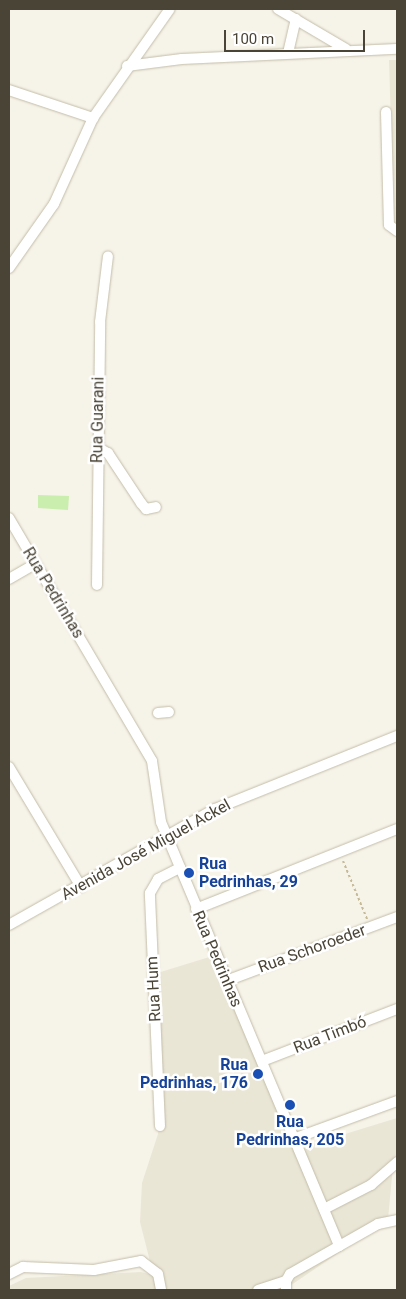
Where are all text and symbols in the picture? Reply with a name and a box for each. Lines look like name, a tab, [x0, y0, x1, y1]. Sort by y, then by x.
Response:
scale bar	[226, 20, 367, 52]
text: 100 m	[232, 30, 274, 48]
street label: Rua Guarani	[88, 377, 108, 463]
street label: Rua Pedrinhas	[18, 544, 88, 642]
street label: Avenida José Miguel Ackel	[58, 795, 234, 905]
place label: Rua Pedrinhas, 29	[199, 854, 298, 892]
marker: Rua Pedrinhas, 29	[183, 867, 195, 879]
street label: Rua Pedrinhas	[188, 908, 246, 1010]
street label: Rua Schoroeder	[256, 921, 368, 977]
street label: Rua Hum	[143, 956, 165, 1022]
street label: Rua Timbó	[291, 1012, 369, 1058]
place label: Rua Pedrinhas, 176	[140, 1055, 248, 1093]
marker: Rua Pedrinhas, 176	[252, 1068, 264, 1080]
marker: Rua Pedrinhas, 205	[284, 1099, 296, 1111]
place label: Rua Pedrinhas, 205	[236, 1112, 344, 1150]

